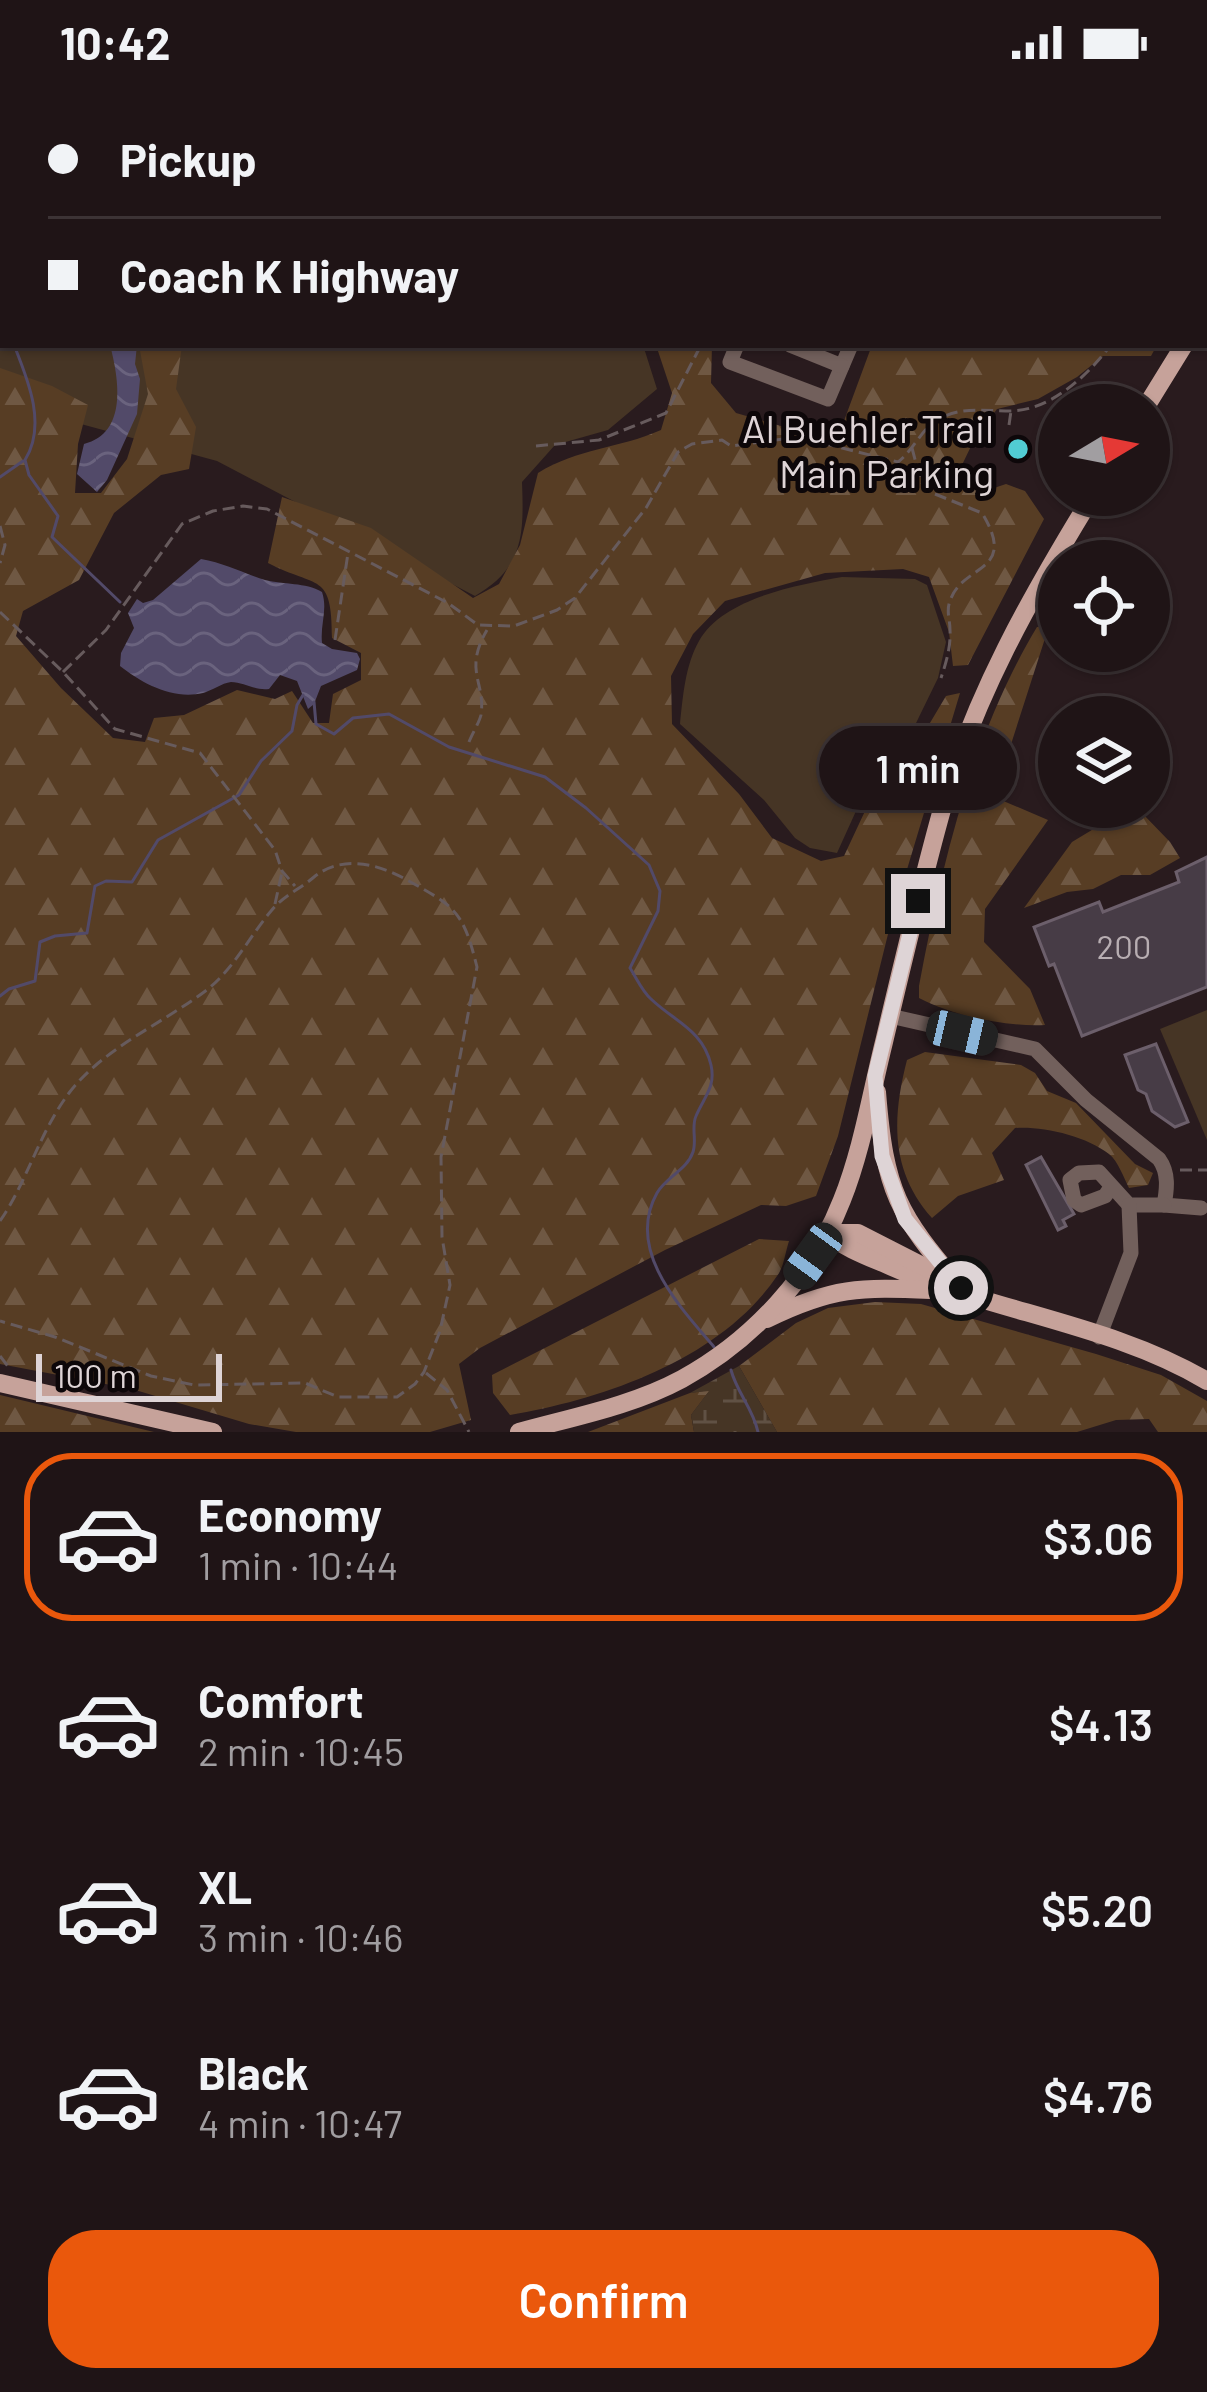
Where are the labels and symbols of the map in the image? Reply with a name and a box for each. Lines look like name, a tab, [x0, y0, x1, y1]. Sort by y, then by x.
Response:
north arrow	[1038, 384, 1170, 516]
place label: Al Buehler Trail Main Parking	[742, 404, 994, 496]
marker: Al Buehler Trail Main Parking	[1005, 436, 1031, 462]
callout: 1 min	[819, 727, 1017, 811]
route end	[891, 874, 945, 928]
house number: 200	[1097, 926, 1151, 966]
car	[923, 1007, 1001, 1059]
car	[777, 1216, 849, 1296]
route start	[934, 1261, 988, 1315]
scale bar	[36, 1348, 222, 1401]

